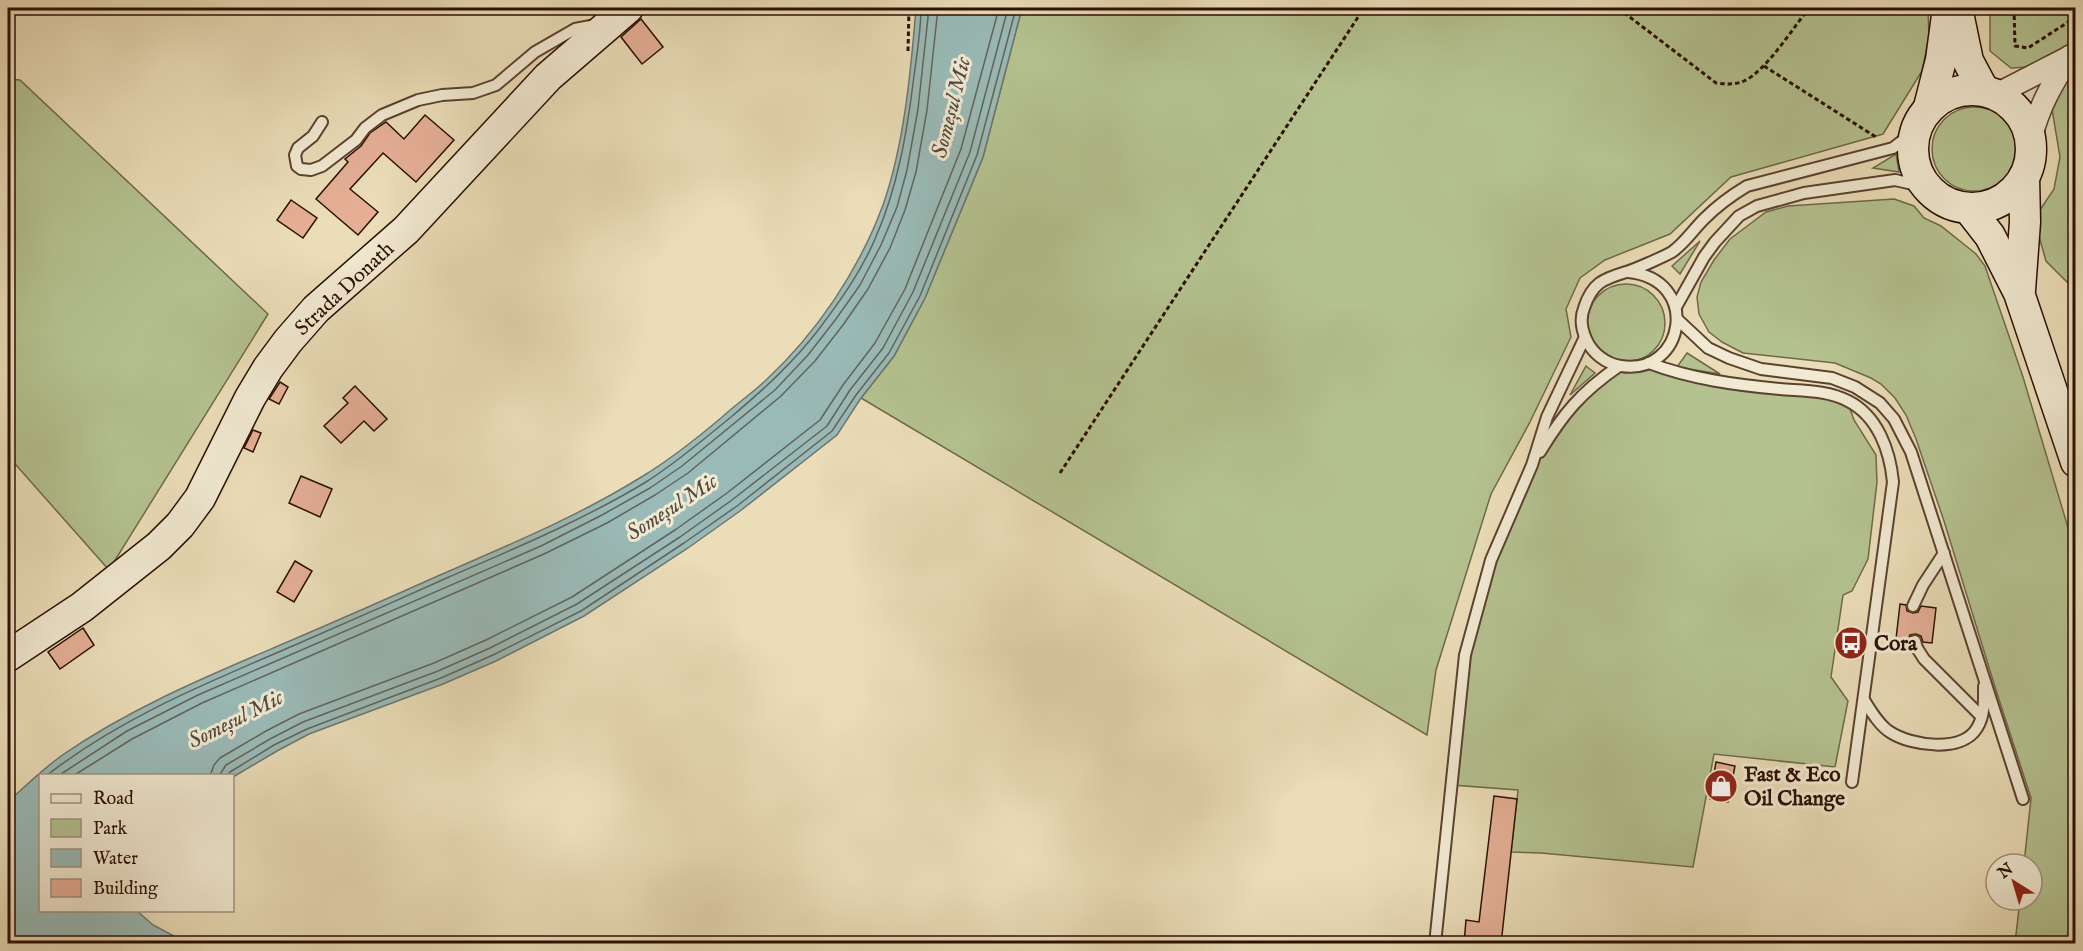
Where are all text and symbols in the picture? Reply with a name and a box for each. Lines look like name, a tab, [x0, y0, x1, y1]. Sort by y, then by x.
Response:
water label: Someșul Mic	[926, 54, 978, 161]
street label: Strada Donath	[290, 236, 400, 342]
water label: Someșul Mic	[621, 468, 723, 547]
bus stop icon: Cora	[1833, 625, 1869, 661]
place label: Cora	[1874, 631, 1918, 658]
water label: Someșul Mic	[184, 684, 288, 756]
place label: Fast & Eco Oil Change	[1744, 762, 1845, 813]
shop icon: Fast & Eco Oil Change	[1703, 768, 1739, 804]
legend	[39, 774, 234, 912]
text: Road	[93, 788, 134, 811]
text: Park	[93, 818, 128, 841]
text: Water	[93, 848, 138, 871]
north arrow	[1984, 852, 2044, 912]
text: N	[1994, 859, 2018, 884]
text: Building	[93, 878, 158, 901]

